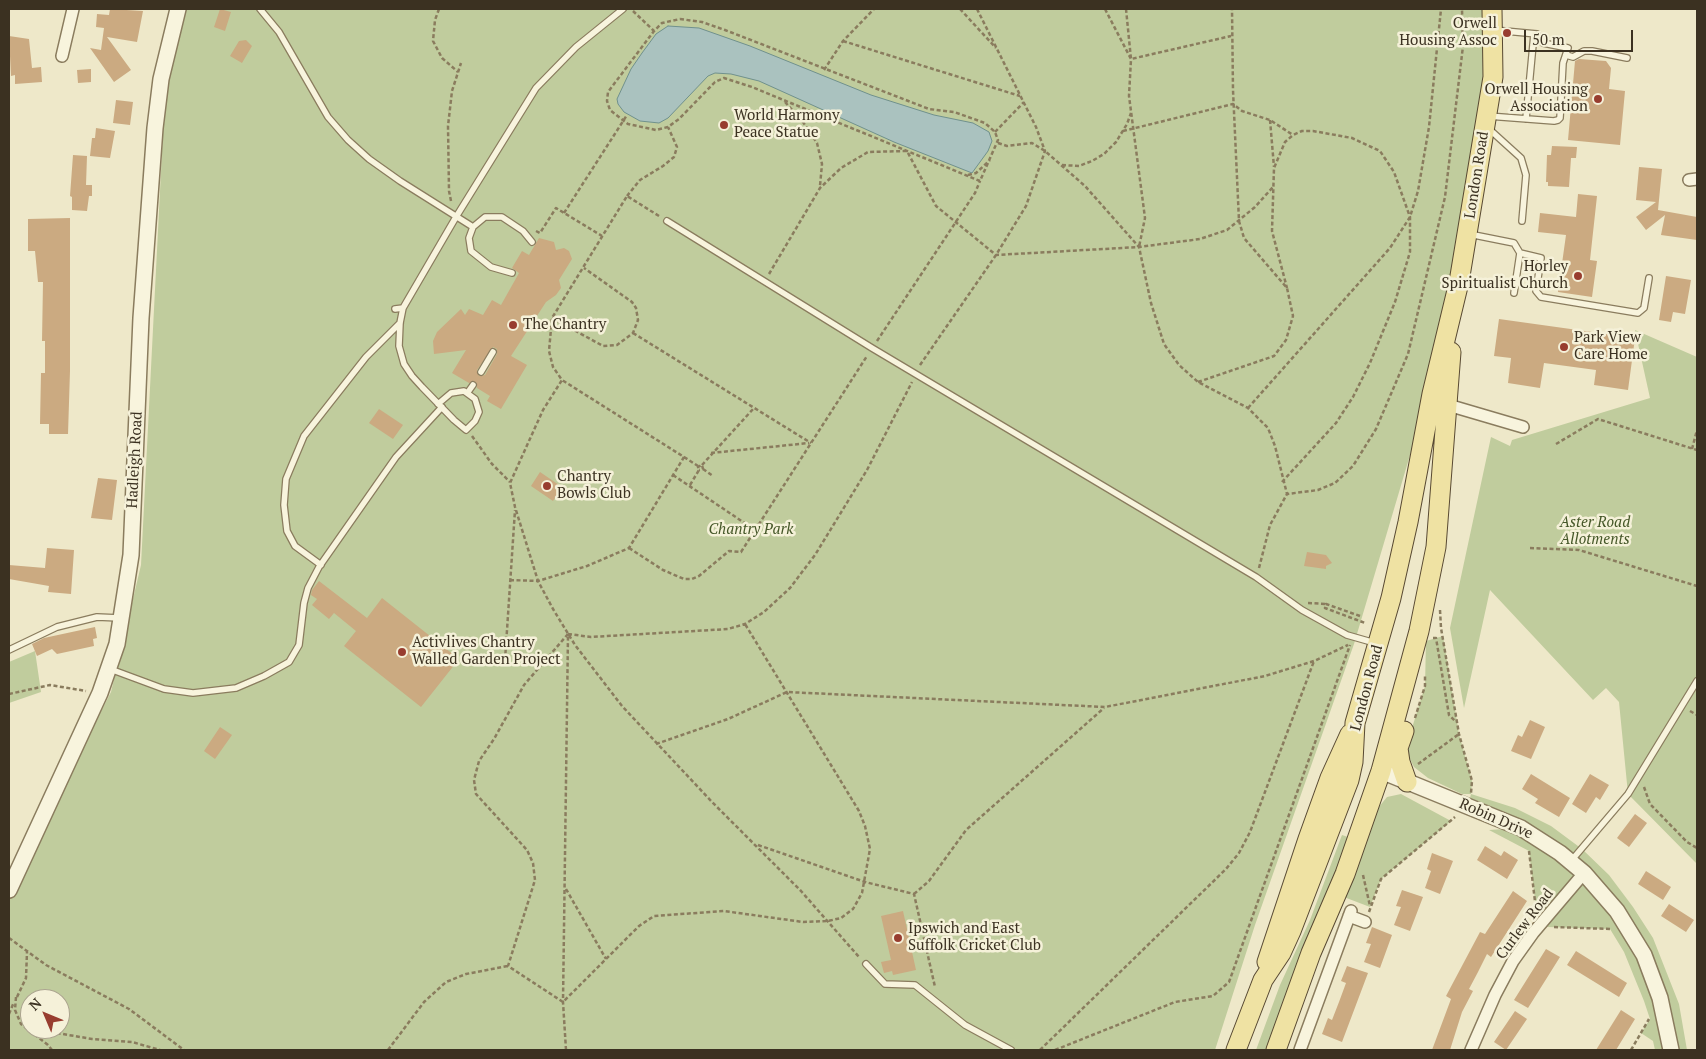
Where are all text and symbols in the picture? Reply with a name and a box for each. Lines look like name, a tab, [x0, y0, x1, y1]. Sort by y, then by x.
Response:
place label: Orwell Housing Assoc	[1399, 15, 1497, 50]
scale bar	[1526, 20, 1635, 52]
marker: Orwell Housing Assoc	[1501, 27, 1513, 39]
text: 50 m	[1532, 29, 1565, 49]
place label: Orwell Housing Association	[1484, 81, 1588, 116]
marker: Orwell Housing Association	[1592, 93, 1604, 105]
place label: World Harmony Peace Statue	[734, 107, 840, 142]
marker: World Harmony Peace Statue	[718, 119, 730, 131]
street label: London Road	[1461, 130, 1493, 220]
place label: Horley Spiritualist Church	[1442, 258, 1568, 293]
marker: Horley Spiritualist Church	[1572, 270, 1584, 282]
place label: The Chantry	[523, 316, 606, 334]
marker: The Chantry	[507, 319, 519, 331]
place label: Park View Care Home	[1574, 329, 1648, 364]
marker: Park View Care Home	[1558, 341, 1570, 353]
street label: Hadleigh Road	[123, 411, 147, 509]
place label: Chantry Bowls Club	[557, 468, 631, 503]
marker: Chantry Bowls Club	[541, 480, 553, 492]
park label: Aster Road Allotments	[1560, 514, 1630, 549]
park label: Chantry Park	[709, 521, 793, 539]
place label: Activlives Chantry Walled Garden Project	[412, 634, 561, 669]
street label: London Road	[1347, 643, 1387, 733]
marker: Activlives Chantry Walled Garden Project	[396, 646, 408, 658]
street label: Robin Drive	[1456, 795, 1536, 843]
street label: Curlew Road	[1493, 885, 1557, 963]
place label: Ipswich and East Suffolk Cricket Club	[908, 920, 1041, 955]
marker: Ipswich and East Suffolk Cricket Club	[892, 932, 904, 944]
north arrow	[20, 989, 70, 1039]
text: N	[24, 993, 45, 1014]

